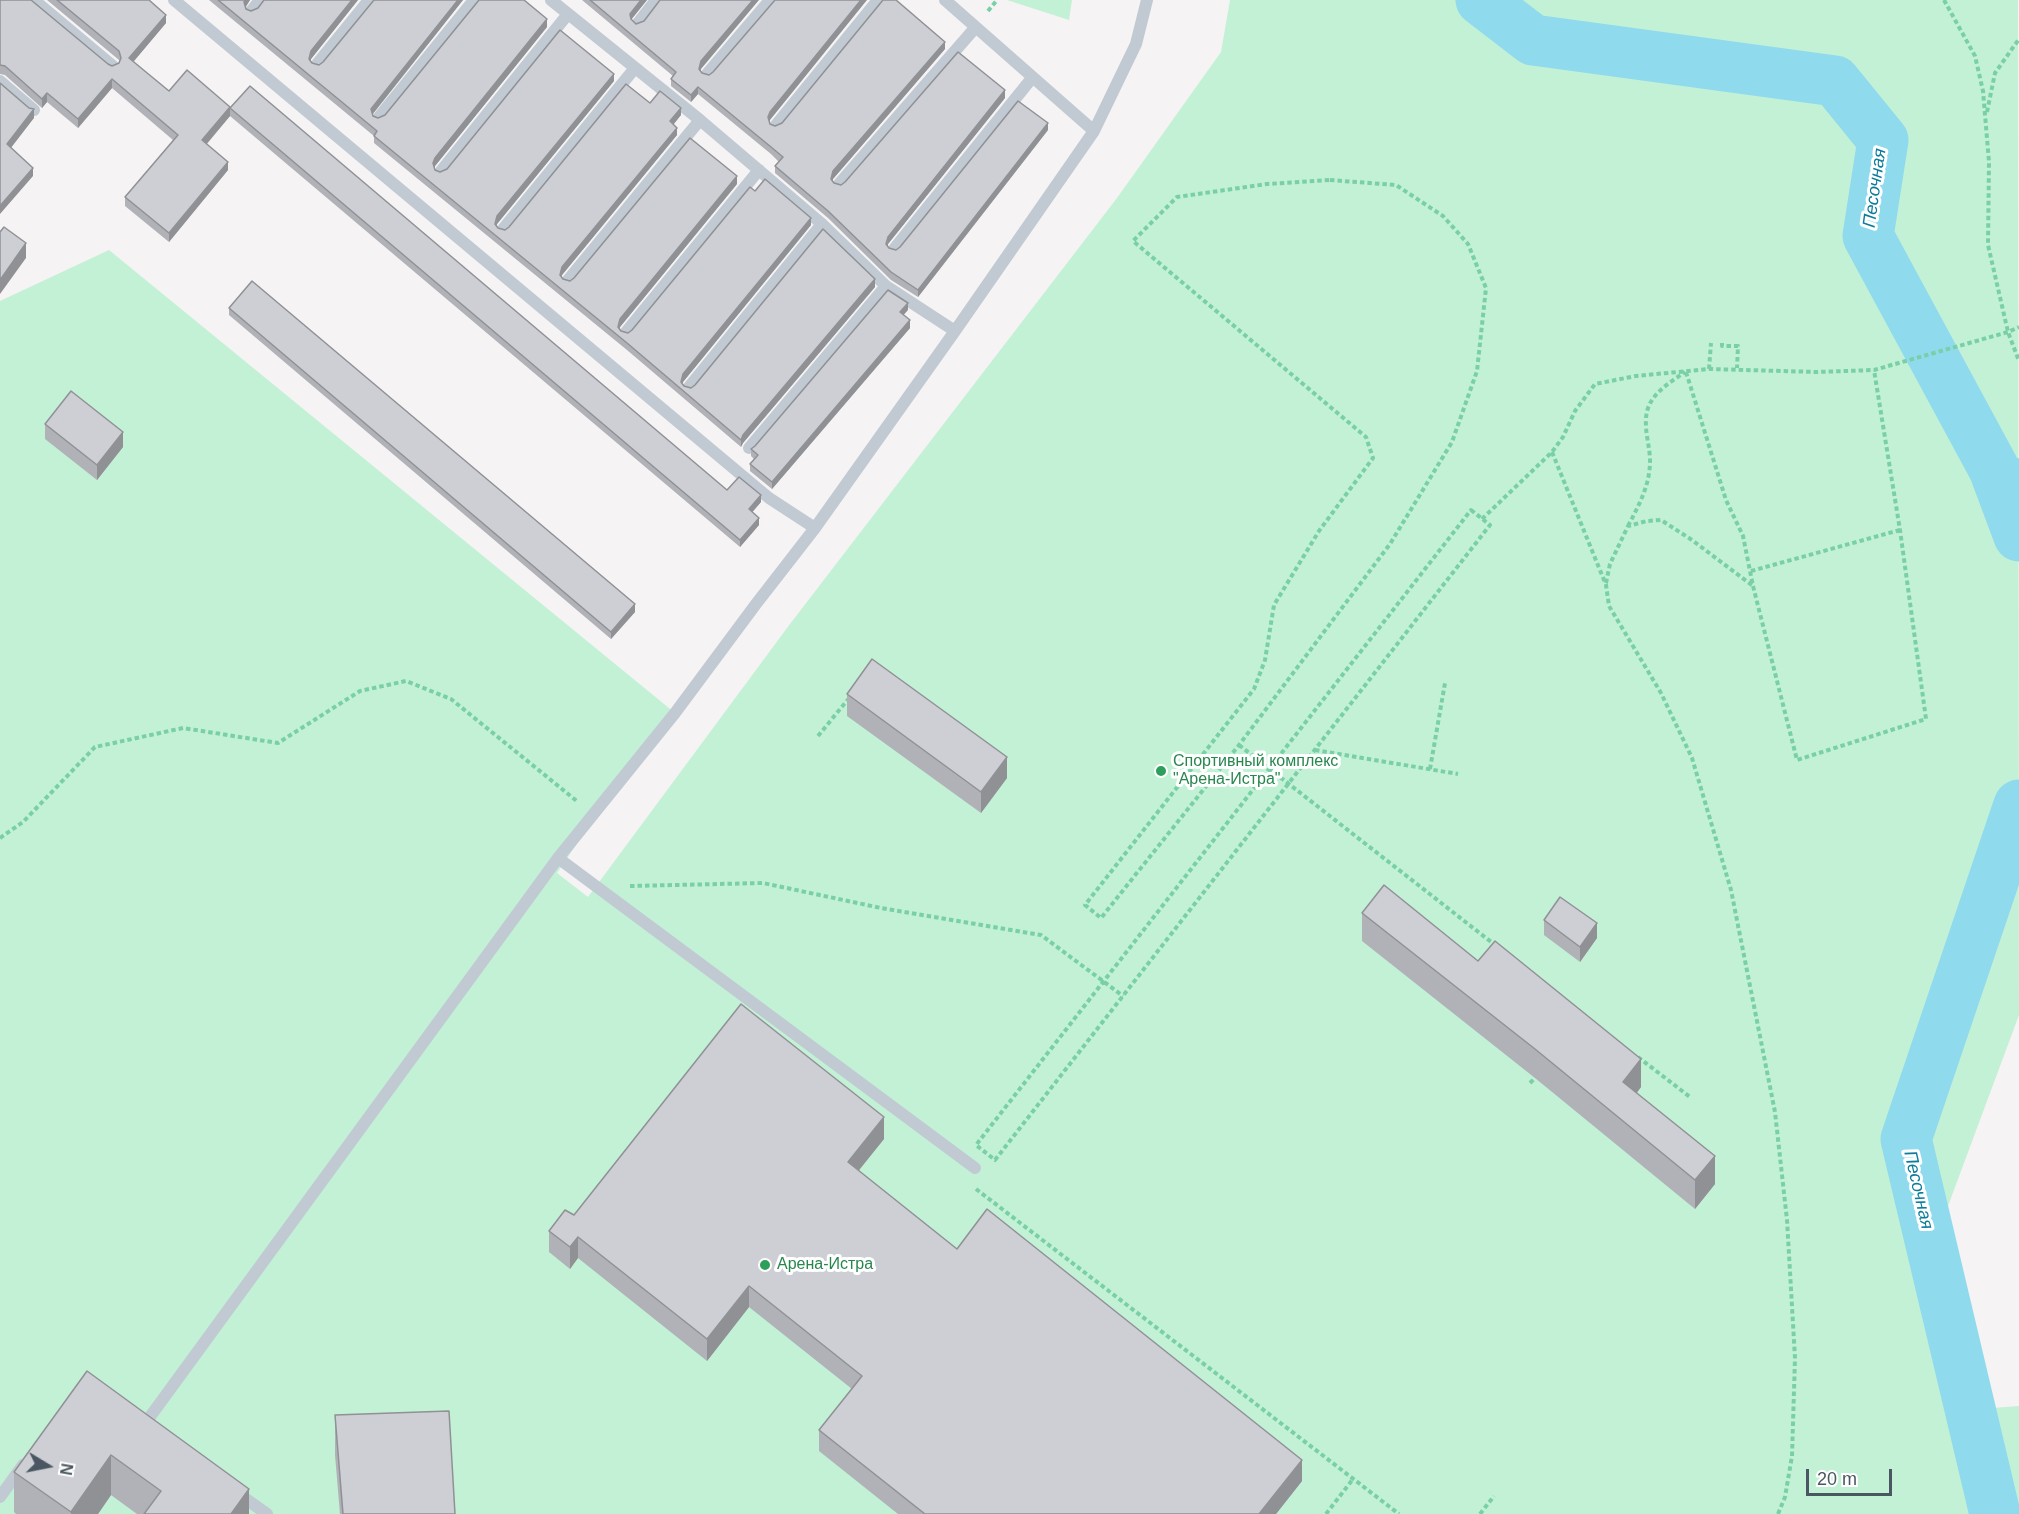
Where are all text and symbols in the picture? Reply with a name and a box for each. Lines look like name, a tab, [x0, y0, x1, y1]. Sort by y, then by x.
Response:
water label: Песочная	[1859, 147, 1891, 229]
place label: Спортивный комплекс "Арена-Истра"	[1173, 752, 1338, 790]
marker: Спортивный комплекс "Арена-Истра"	[1154, 764, 1168, 778]
water label: Песочная	[1898, 1149, 1938, 1231]
place label: Арена-Истра	[777, 1255, 873, 1275]
marker: Арена-Истра	[758, 1258, 772, 1272]
north arrow	[18, 1436, 78, 1496]
scale bar	[1809, 1457, 1894, 1495]
text: N	[57, 1462, 76, 1476]
text: 20 m	[1817, 1469, 1857, 1489]

